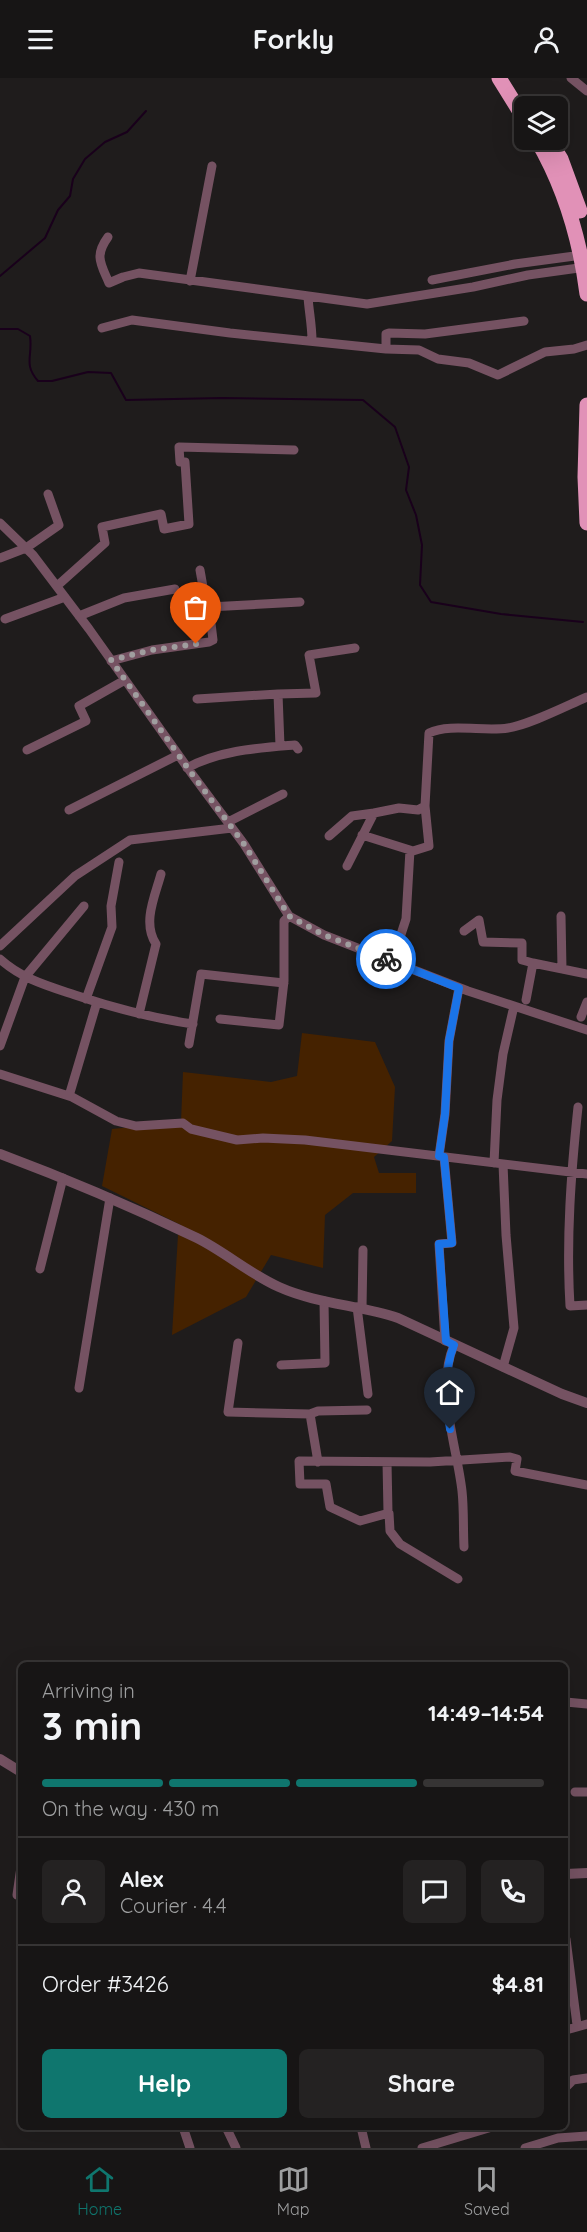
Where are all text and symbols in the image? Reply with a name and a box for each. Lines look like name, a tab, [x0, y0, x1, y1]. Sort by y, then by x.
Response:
text: Forkly	[253, 22, 334, 56]
icon: menu	[24, 23, 57, 56]
icon: person	[530, 23, 563, 56]
map controls	[514, 96, 568, 150]
button: layers	[514, 96, 568, 150]
pin	[170, 582, 221, 644]
icon: bag	[179, 591, 212, 624]
courier	[356, 929, 416, 989]
icon: bike	[370, 943, 403, 976]
pin	[424, 1367, 475, 1429]
icon: home	[433, 1376, 466, 1409]
text: Arriving in	[42, 1678, 135, 1703]
text: 14:49–14:54	[428, 1699, 544, 1727]
text: 3 min	[42, 1701, 142, 1750]
text: On the way · 430 m	[42, 1796, 219, 1821]
button: person	[42, 1860, 105, 1923]
button: chat	[403, 1860, 466, 1923]
button: phone	[481, 1860, 544, 1923]
text: Alex	[120, 1865, 163, 1893]
text: Courier · 4.4	[120, 1893, 226, 1918]
text: Order #3426	[42, 1970, 169, 1998]
text: $4.81	[492, 1970, 544, 1998]
button: Help	[42, 2049, 287, 2118]
button: Share	[299, 2049, 544, 2118]
tab: Home	[77, 2163, 122, 2219]
tab: Map	[277, 2163, 310, 2219]
tab: Saved	[464, 2163, 510, 2219]

